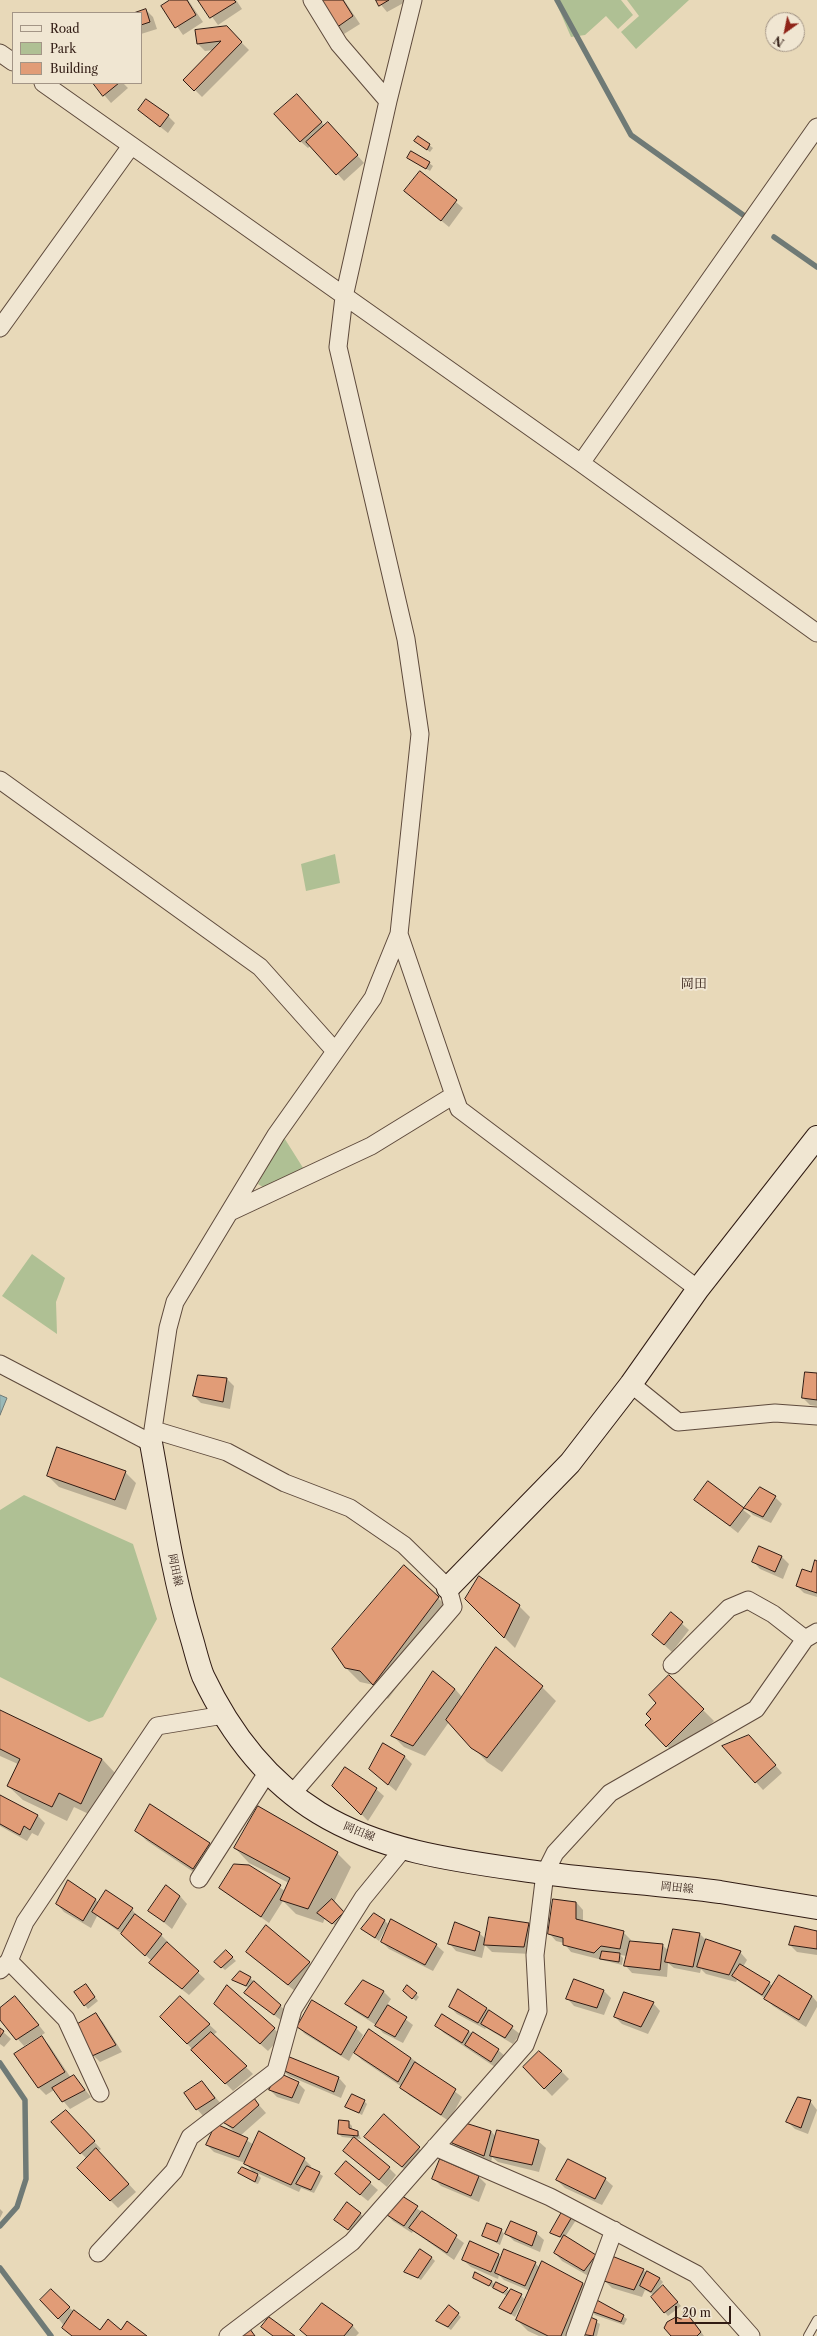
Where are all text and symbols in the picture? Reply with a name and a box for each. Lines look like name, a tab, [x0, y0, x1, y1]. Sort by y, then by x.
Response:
legend	[12, 12, 142, 84]
north arrow	[765, 12, 805, 52]
text: Road	[50, 21, 80, 36]
text: N	[771, 33, 787, 50]
text: Park	[50, 41, 76, 56]
text: Building	[50, 61, 98, 76]
district label: 岡田	[681, 976, 707, 992]
street label: 岡田線	[165, 1552, 185, 1588]
street label: 岡田線	[341, 1820, 377, 1844]
street label: 岡田線	[660, 1880, 694, 1896]
scale bar	[677, 2298, 733, 2324]
text: 20 m	[682, 2305, 711, 2320]

